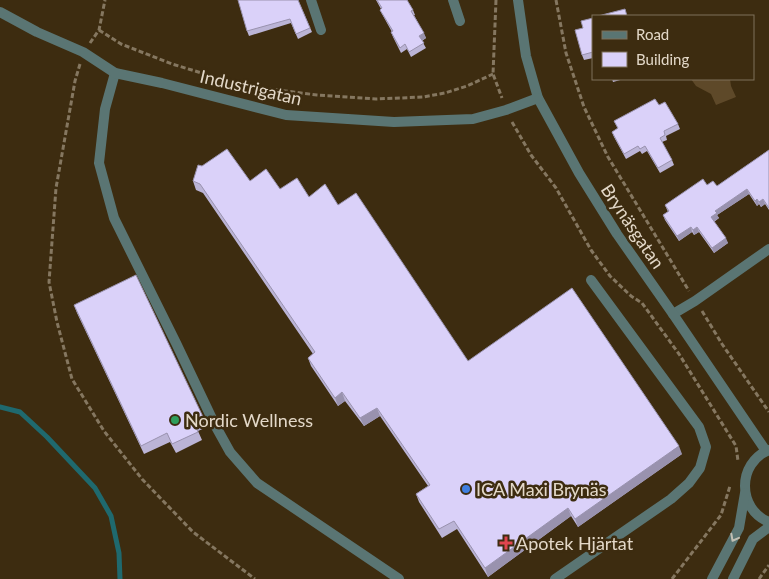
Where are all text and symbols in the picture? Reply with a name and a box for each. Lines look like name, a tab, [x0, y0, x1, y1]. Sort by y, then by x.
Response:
legend	[592, 15, 754, 80]
text: Road	[636, 25, 669, 43]
text: Building	[636, 50, 689, 68]
street label: Industrigatan	[198, 65, 304, 109]
street label: Brynäsgatan	[597, 179, 669, 273]
place label: Nordic Wellness	[185, 409, 313, 431]
marker: Nordic Wellness	[169, 414, 181, 426]
place label: ICA Maxi Brynäs	[476, 478, 607, 500]
marker: ICA Maxi Brynäs	[460, 483, 472, 495]
place label: Apotek Hjärtat	[516, 532, 634, 554]
one-way arrow	[730, 533, 740, 542]
marker: Apotek Hjärtat	[500, 537, 512, 549]

